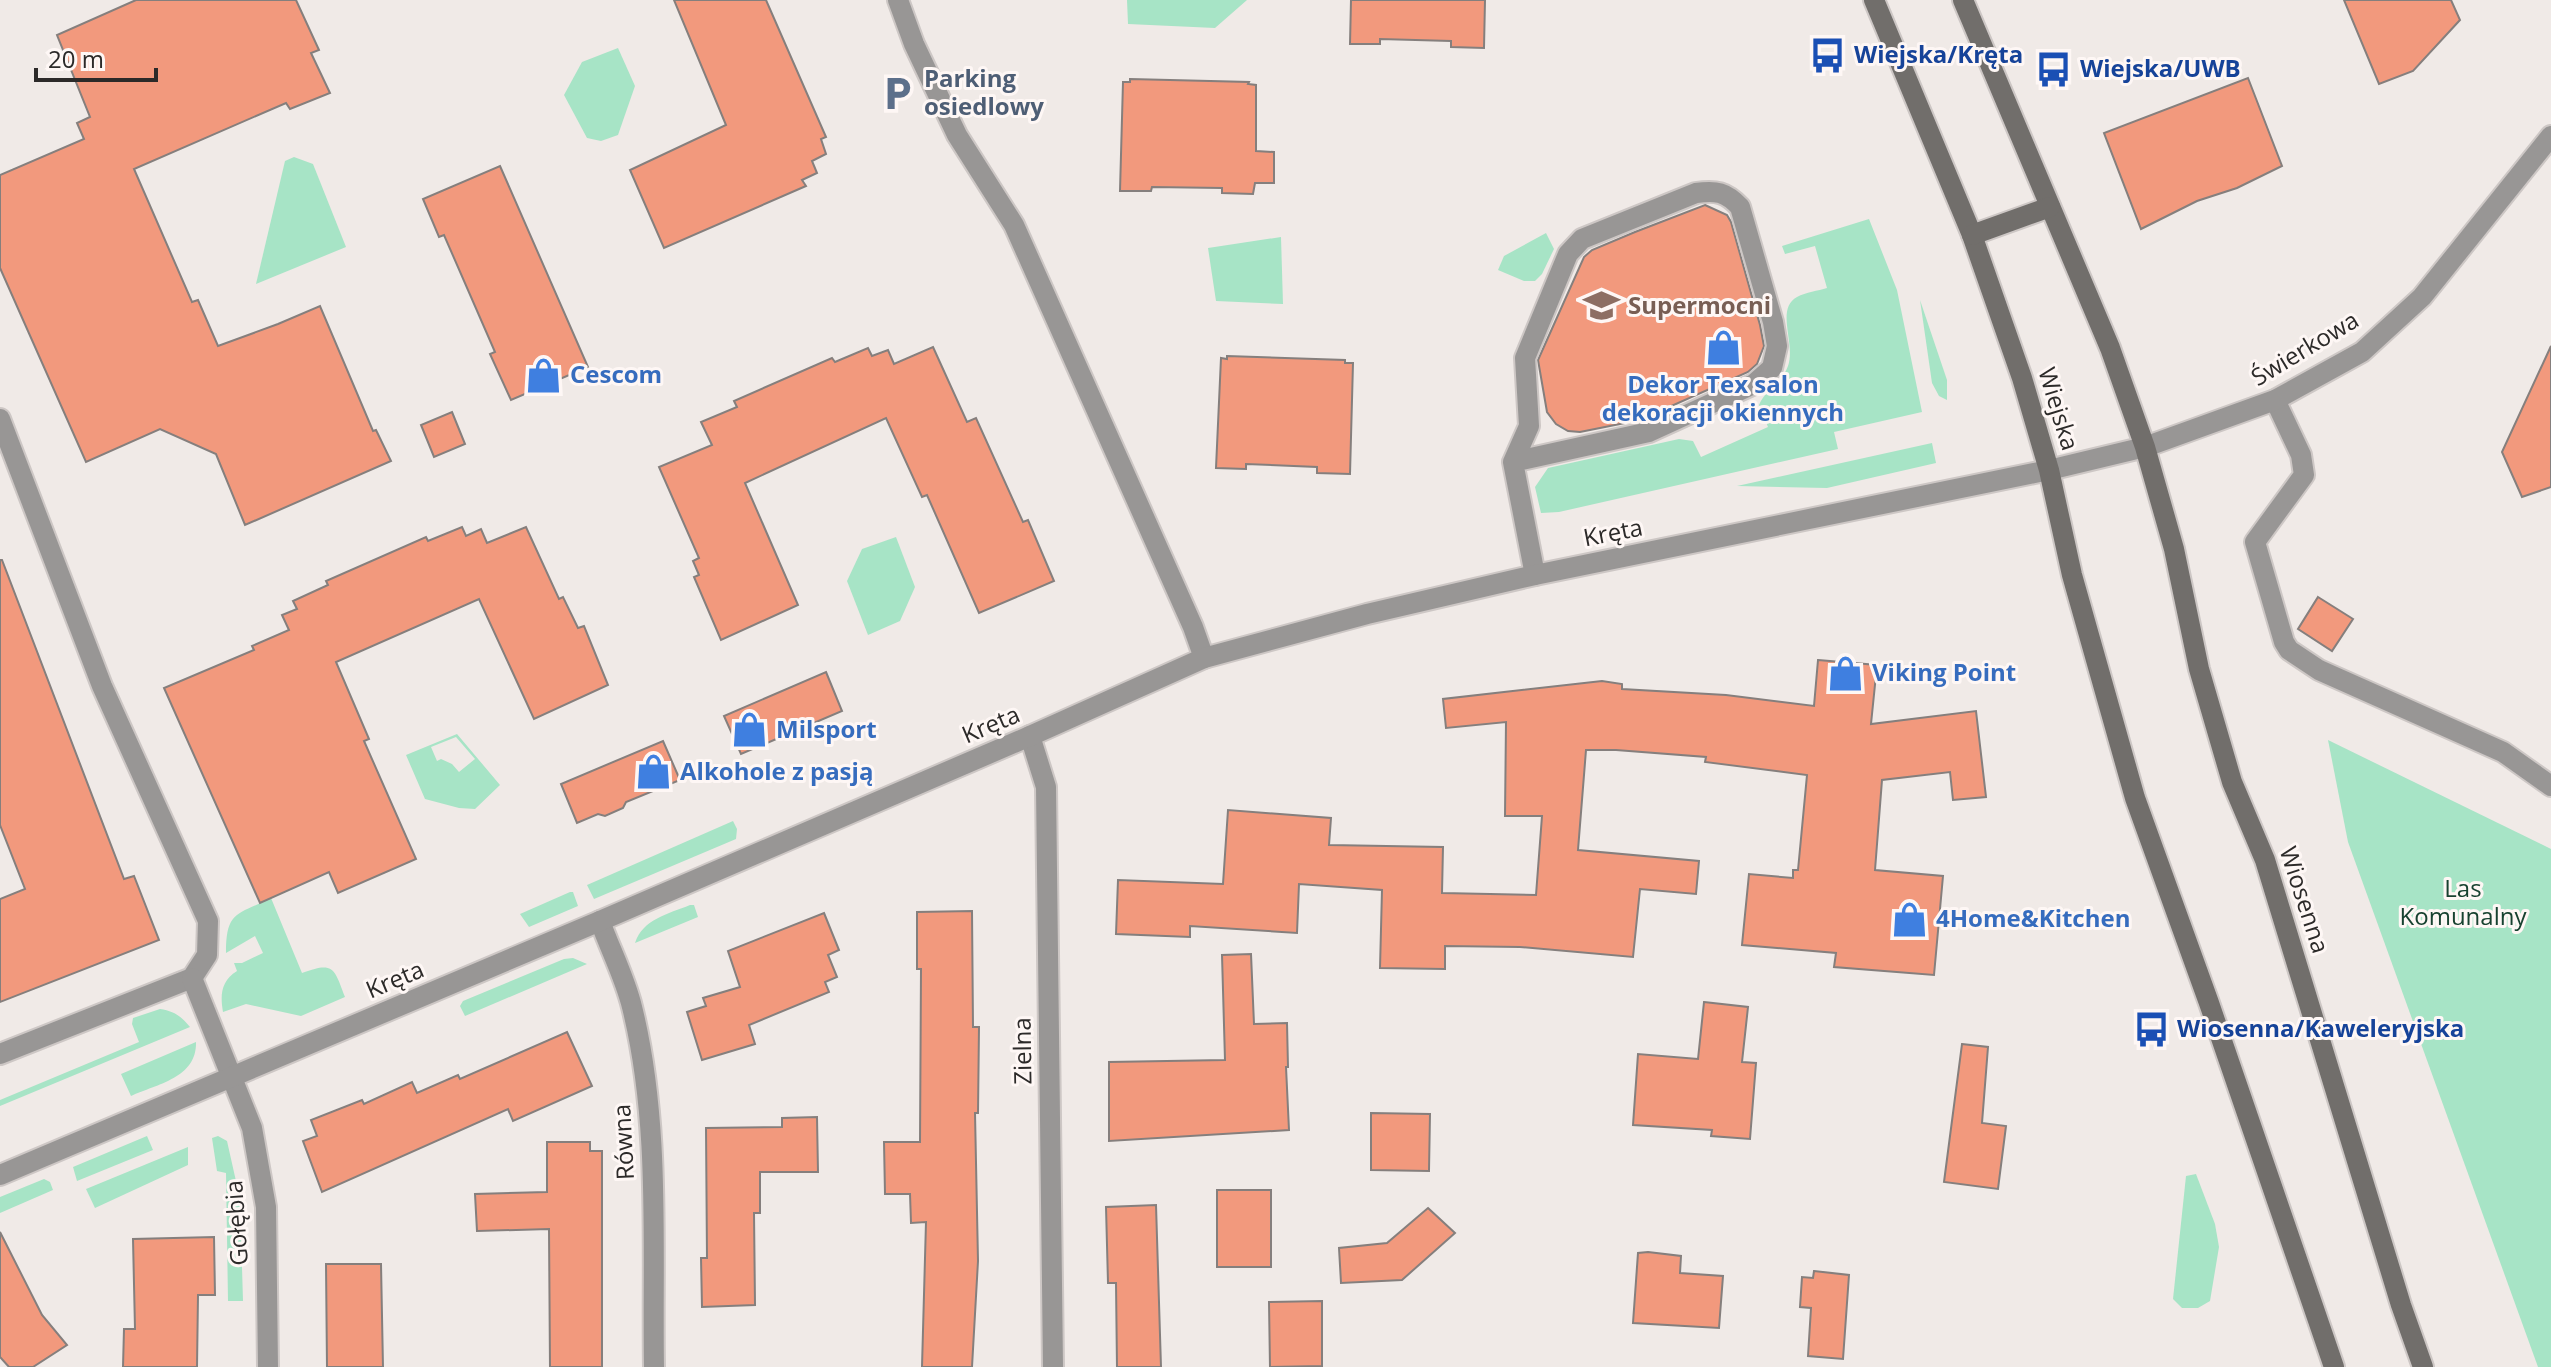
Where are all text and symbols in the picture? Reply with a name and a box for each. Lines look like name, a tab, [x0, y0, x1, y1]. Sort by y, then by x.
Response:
scale bar	[36, 32, 156, 82]
bus stop icon: Wiejska/Kręta	[1809, 36, 1847, 74]
place label: Wiejska/Kręta	[1854, 37, 2023, 70]
text: 20 m	[48, 42, 104, 75]
bus stop icon: Wiejska/UWB	[2035, 50, 2073, 88]
place label: Wiejska/UWB	[2080, 51, 2241, 84]
place label: Parking osiedlowy	[924, 61, 1044, 122]
parking icon: Parking osiedlowy	[879, 74, 917, 112]
school or university icon: Supermocni	[1583, 287, 1621, 325]
place label: Supermocni	[1628, 288, 1771, 321]
street label: Świerkowa	[2244, 303, 2364, 393]
shop icon: Dekor Tex salon dekoracji okiennych	[1704, 329, 1742, 367]
shop icon: Cescom	[525, 356, 563, 394]
place label: Cescom	[570, 357, 662, 390]
street label: Wiejska	[2031, 363, 2088, 454]
place label: Dekor Tex salon dekoracji okiennych	[1602, 367, 1844, 428]
street label: Kręta	[1580, 510, 1645, 553]
shop icon: Viking Point	[1827, 654, 1865, 692]
place label: Viking Point	[1872, 655, 2016, 688]
street label: Kręta	[956, 697, 1024, 751]
shop icon: Milsport	[731, 711, 769, 749]
place label: Milsport	[776, 712, 877, 745]
shop icon: Alkohole z pasją	[635, 753, 673, 791]
place label: Alkohole z pasją	[680, 754, 873, 787]
street label: Wiosenna	[2273, 842, 2338, 957]
park label: Las Komunalny	[2400, 871, 2527, 932]
shop icon: 4Home&Kitchen	[1891, 900, 1929, 938]
place label: 4Home&Kitchen	[1936, 901, 2130, 934]
street label: Kręta	[360, 952, 428, 1006]
bus stop icon: Wiosenna/Kaweleryjska	[2132, 1010, 2170, 1048]
place label: Wiosenna/Kaweleryjska	[2177, 1011, 2464, 1044]
street label: Zielna	[1004, 1017, 1039, 1085]
street label: Równa	[604, 1103, 641, 1181]
street label: Gołębia	[216, 1179, 255, 1267]

